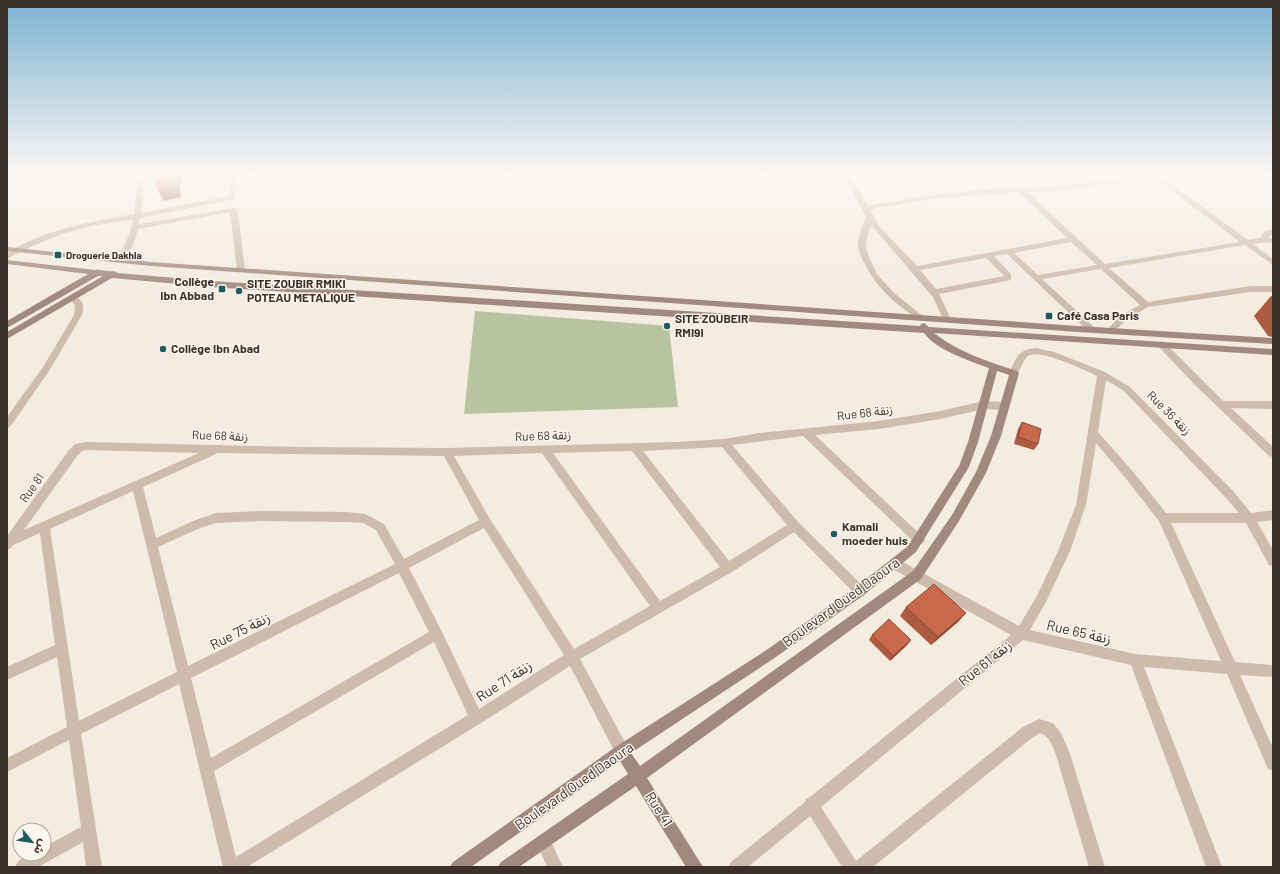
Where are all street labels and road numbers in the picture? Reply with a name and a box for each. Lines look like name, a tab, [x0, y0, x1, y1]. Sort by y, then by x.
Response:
street label: Rue 36 زنقة	[1144, 387, 1195, 438]
street label: Rue 68 زنقة	[836, 402, 894, 423]
street label: Rue 68 زنقة	[192, 427, 248, 444]
street label: Rue 68 زنقة	[515, 427, 571, 444]
street label: Rue 81	[16, 470, 46, 505]
street label: Boulevard Oued Daoura	[779, 553, 903, 650]
street label: Rue 75 زنقة	[207, 608, 273, 654]
street label: Rue 65 زنقة	[1045, 616, 1113, 648]
street label: Rue 61 زنقة	[955, 636, 1015, 690]
street label: Rue 71 زنقة	[473, 656, 535, 706]
street label: Boulevard Oued Daoura	[511, 738, 636, 833]
street label: Rue 41	[642, 788, 677, 829]

